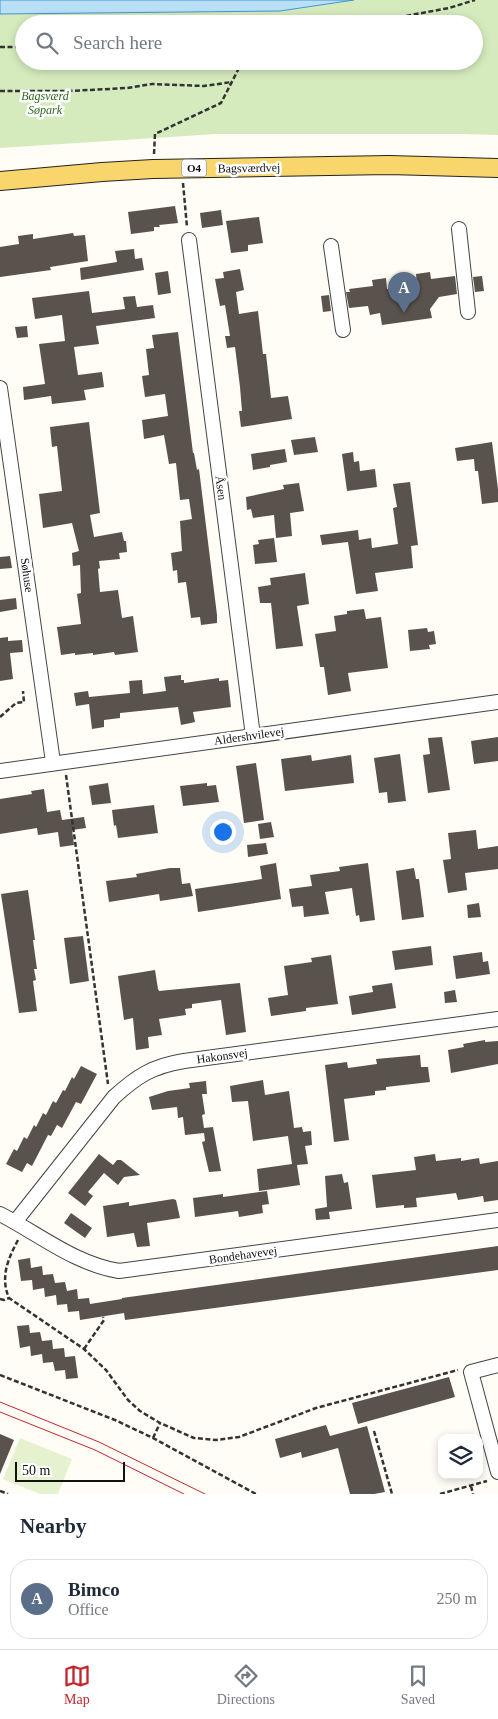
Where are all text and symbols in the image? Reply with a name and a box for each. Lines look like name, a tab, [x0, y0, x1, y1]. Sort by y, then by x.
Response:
search box	[15, 15, 483, 70]
icon: search	[33, 29, 61, 57]
text: Search here	[73, 32, 162, 53]
park label: Bagsværd Søpark	[21, 89, 70, 117]
road number: O4	[182, 160, 206, 177]
street label: Bagsværdvej	[218, 160, 280, 176]
pin: A	[388, 272, 420, 313]
street label: Åsen	[213, 475, 229, 501]
street label: Søhuse	[18, 557, 36, 593]
street label: Aldershvilevej	[213, 724, 285, 748]
your location	[210, 819, 236, 845]
street label: Hakonsvej	[196, 1045, 248, 1067]
street label: Bondehavevej	[208, 1243, 278, 1267]
map controls	[438, 1434, 483, 1479]
button: layers	[438, 1434, 483, 1479]
scale bar	[15, 1459, 125, 1482]
text: 50 m	[22, 1463, 50, 1478]
text: Nearby	[20, 1514, 87, 1538]
text: Bimco	[68, 1579, 120, 1600]
text: A	[31, 1590, 43, 1607]
text: 250 m	[437, 1590, 477, 1607]
text: Office	[68, 1601, 109, 1618]
tab: Map	[63, 1662, 91, 1708]
tab: Directions	[217, 1662, 275, 1708]
tab: Saved	[401, 1662, 435, 1708]

